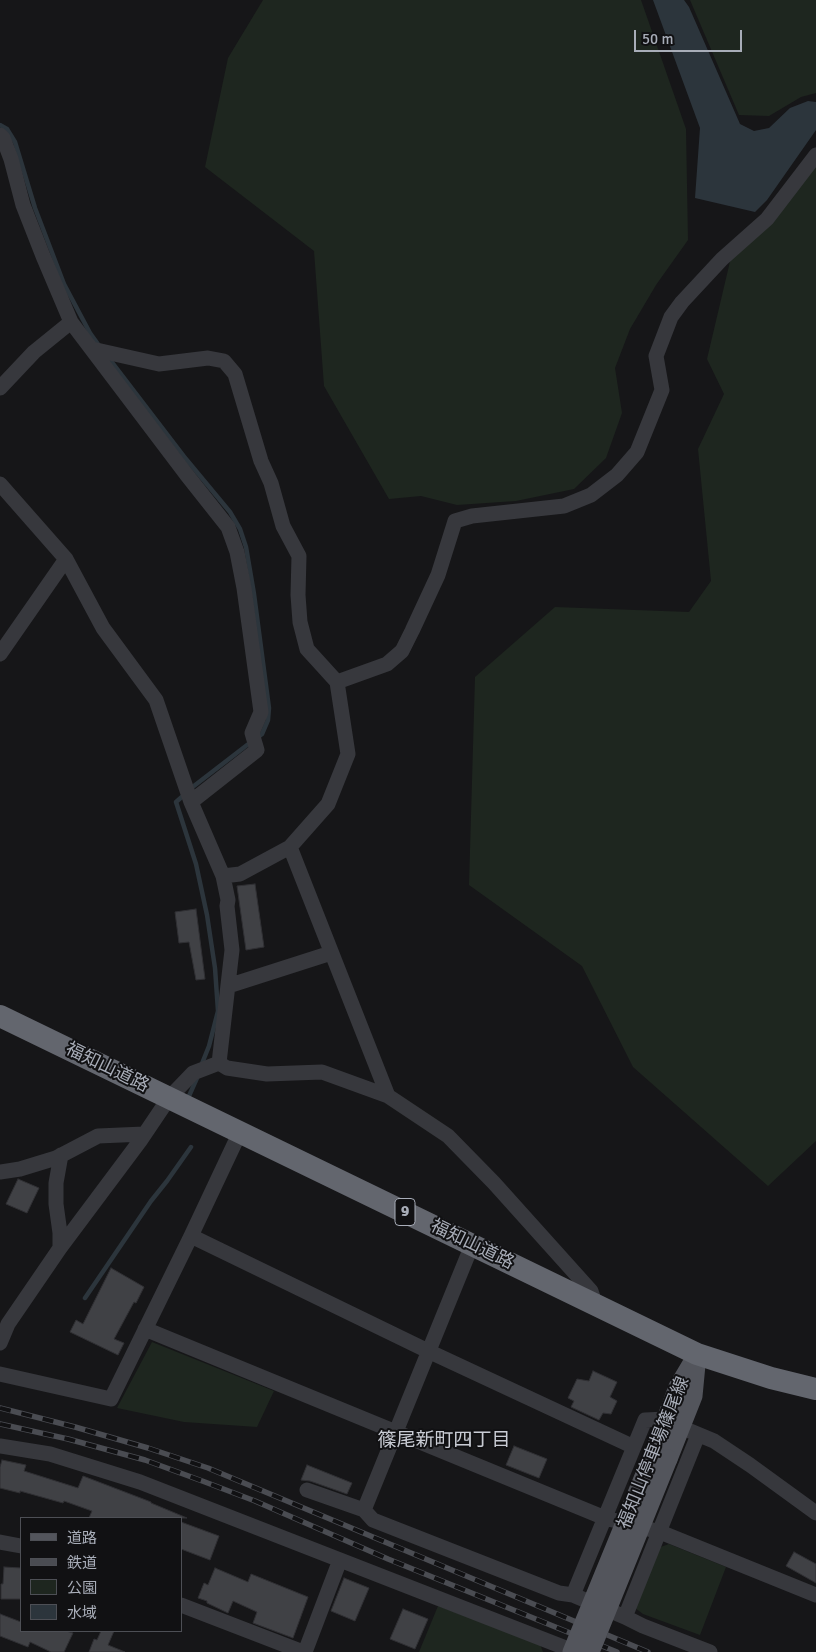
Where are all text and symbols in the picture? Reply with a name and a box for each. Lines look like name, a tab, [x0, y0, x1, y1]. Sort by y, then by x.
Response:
scale bar	[636, 20, 744, 52]
text: 50 m	[642, 30, 673, 48]
street label: 福知山道路	[62, 1039, 152, 1097]
road number: 9	[395, 1198, 415, 1226]
street label: 福知山道路	[427, 1216, 517, 1274]
street label: 福知山停車場篠尾線	[614, 1374, 694, 1532]
district label: 篠尾新町四丁目	[378, 1430, 510, 1452]
legend	[20, 1517, 182, 1632]
text: 道路	[67, 1529, 97, 1547]
text: 鉄道	[67, 1554, 97, 1572]
text: 公園	[67, 1579, 97, 1597]
text: 水域	[67, 1604, 97, 1622]

